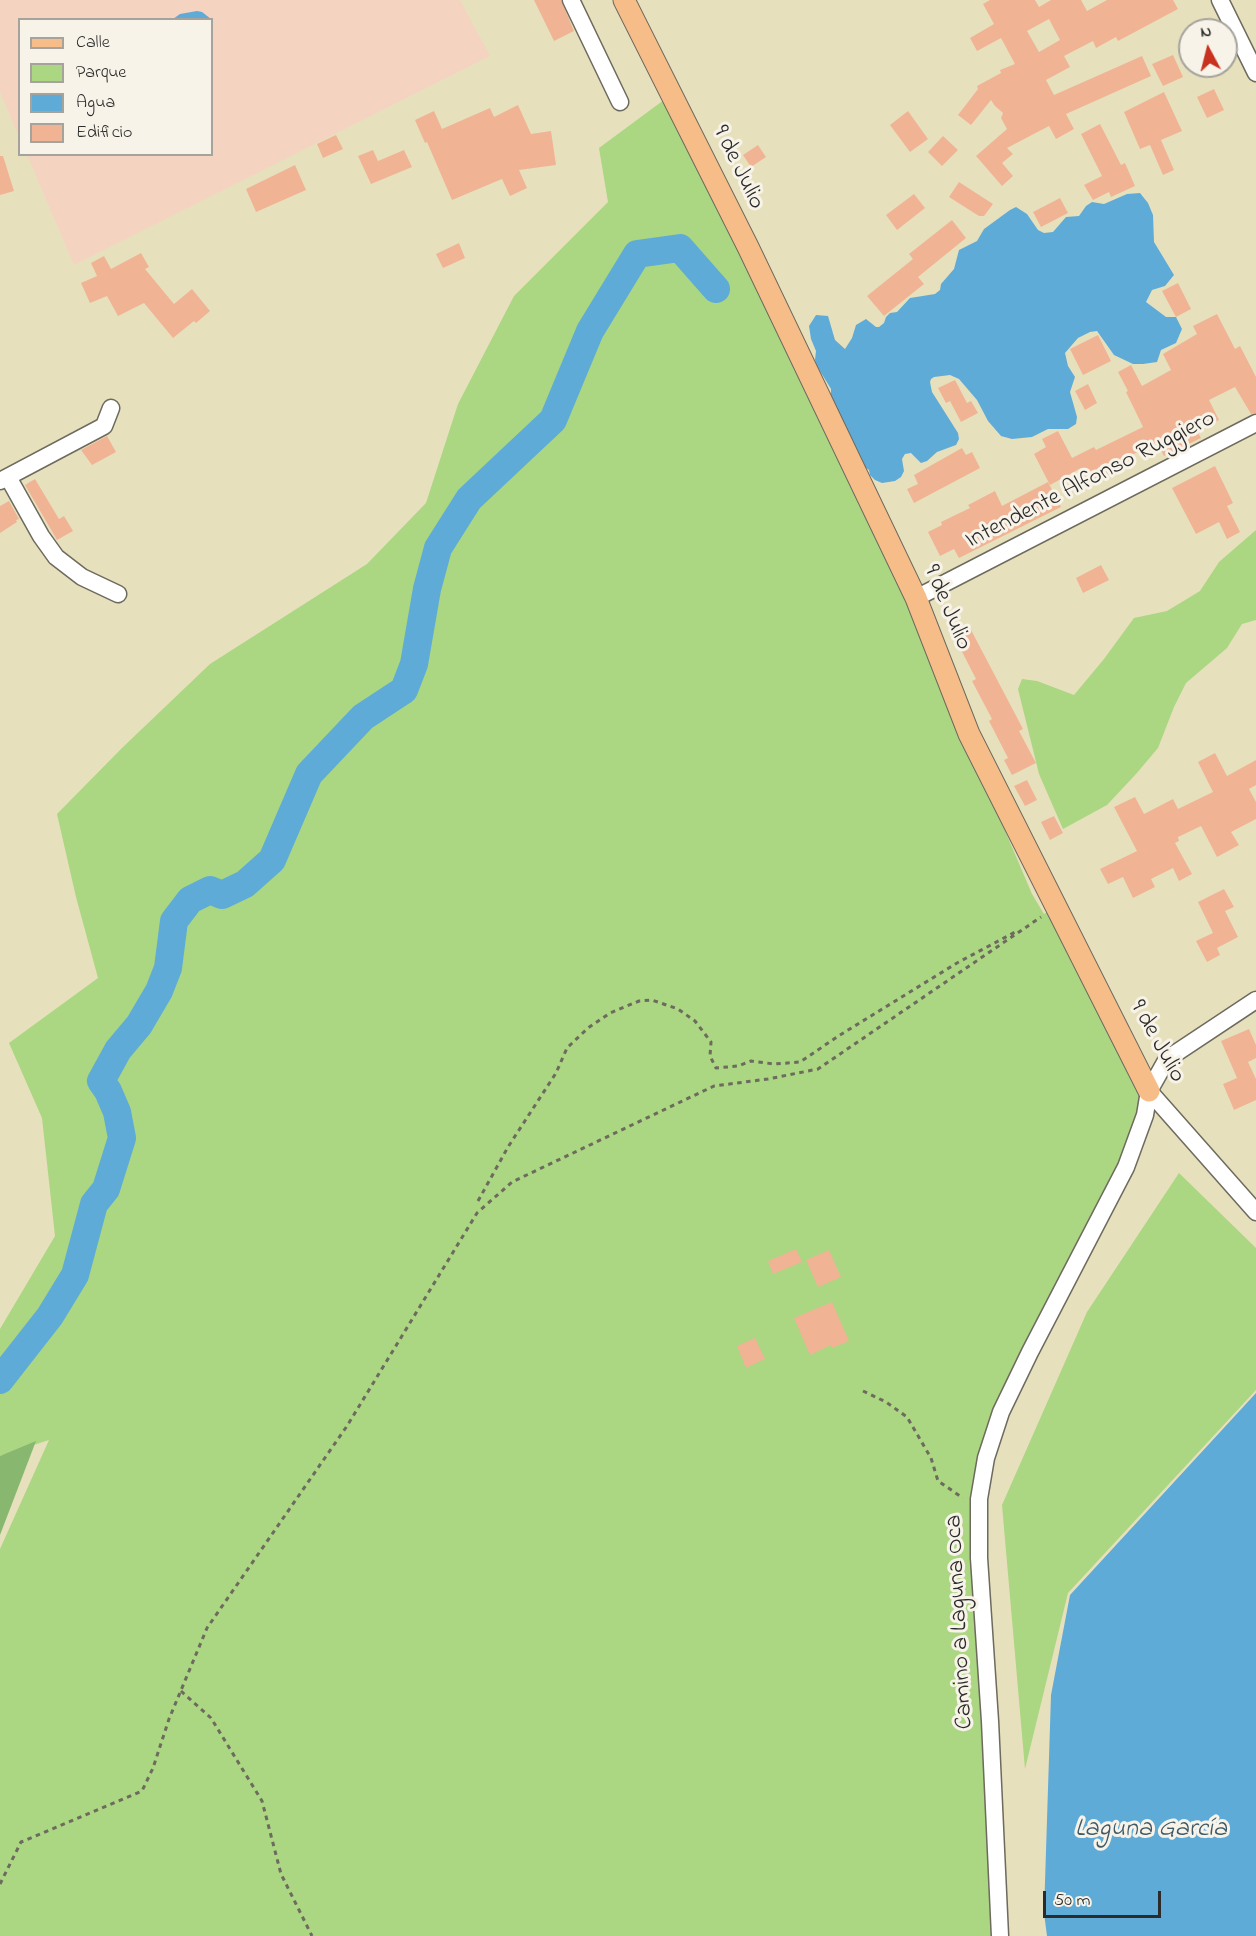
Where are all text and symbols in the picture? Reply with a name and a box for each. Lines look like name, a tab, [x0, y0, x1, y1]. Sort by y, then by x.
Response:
legend	[18, 18, 213, 156]
north arrow	[1178, 18, 1238, 78]
text: N	[1199, 20, 1213, 45]
text: Calle	[76, 30, 110, 56]
text: Parque	[76, 60, 126, 86]
text: Agua	[76, 90, 115, 116]
text: Edificio	[76, 120, 132, 146]
street label: 9 de Julio	[704, 121, 770, 215]
street label: Intendente Alfonso Ruggiero	[961, 406, 1221, 556]
street label: 9 de Julio	[915, 561, 977, 655]
street label: 9 de Julio	[1122, 996, 1190, 1088]
street label: Camino a Laguna Oca	[941, 1514, 981, 1730]
water label: Laguna García	[1075, 1815, 1227, 1847]
scale bar	[1046, 1879, 1164, 1917]
text: 50 m	[1054, 1888, 1091, 1914]

